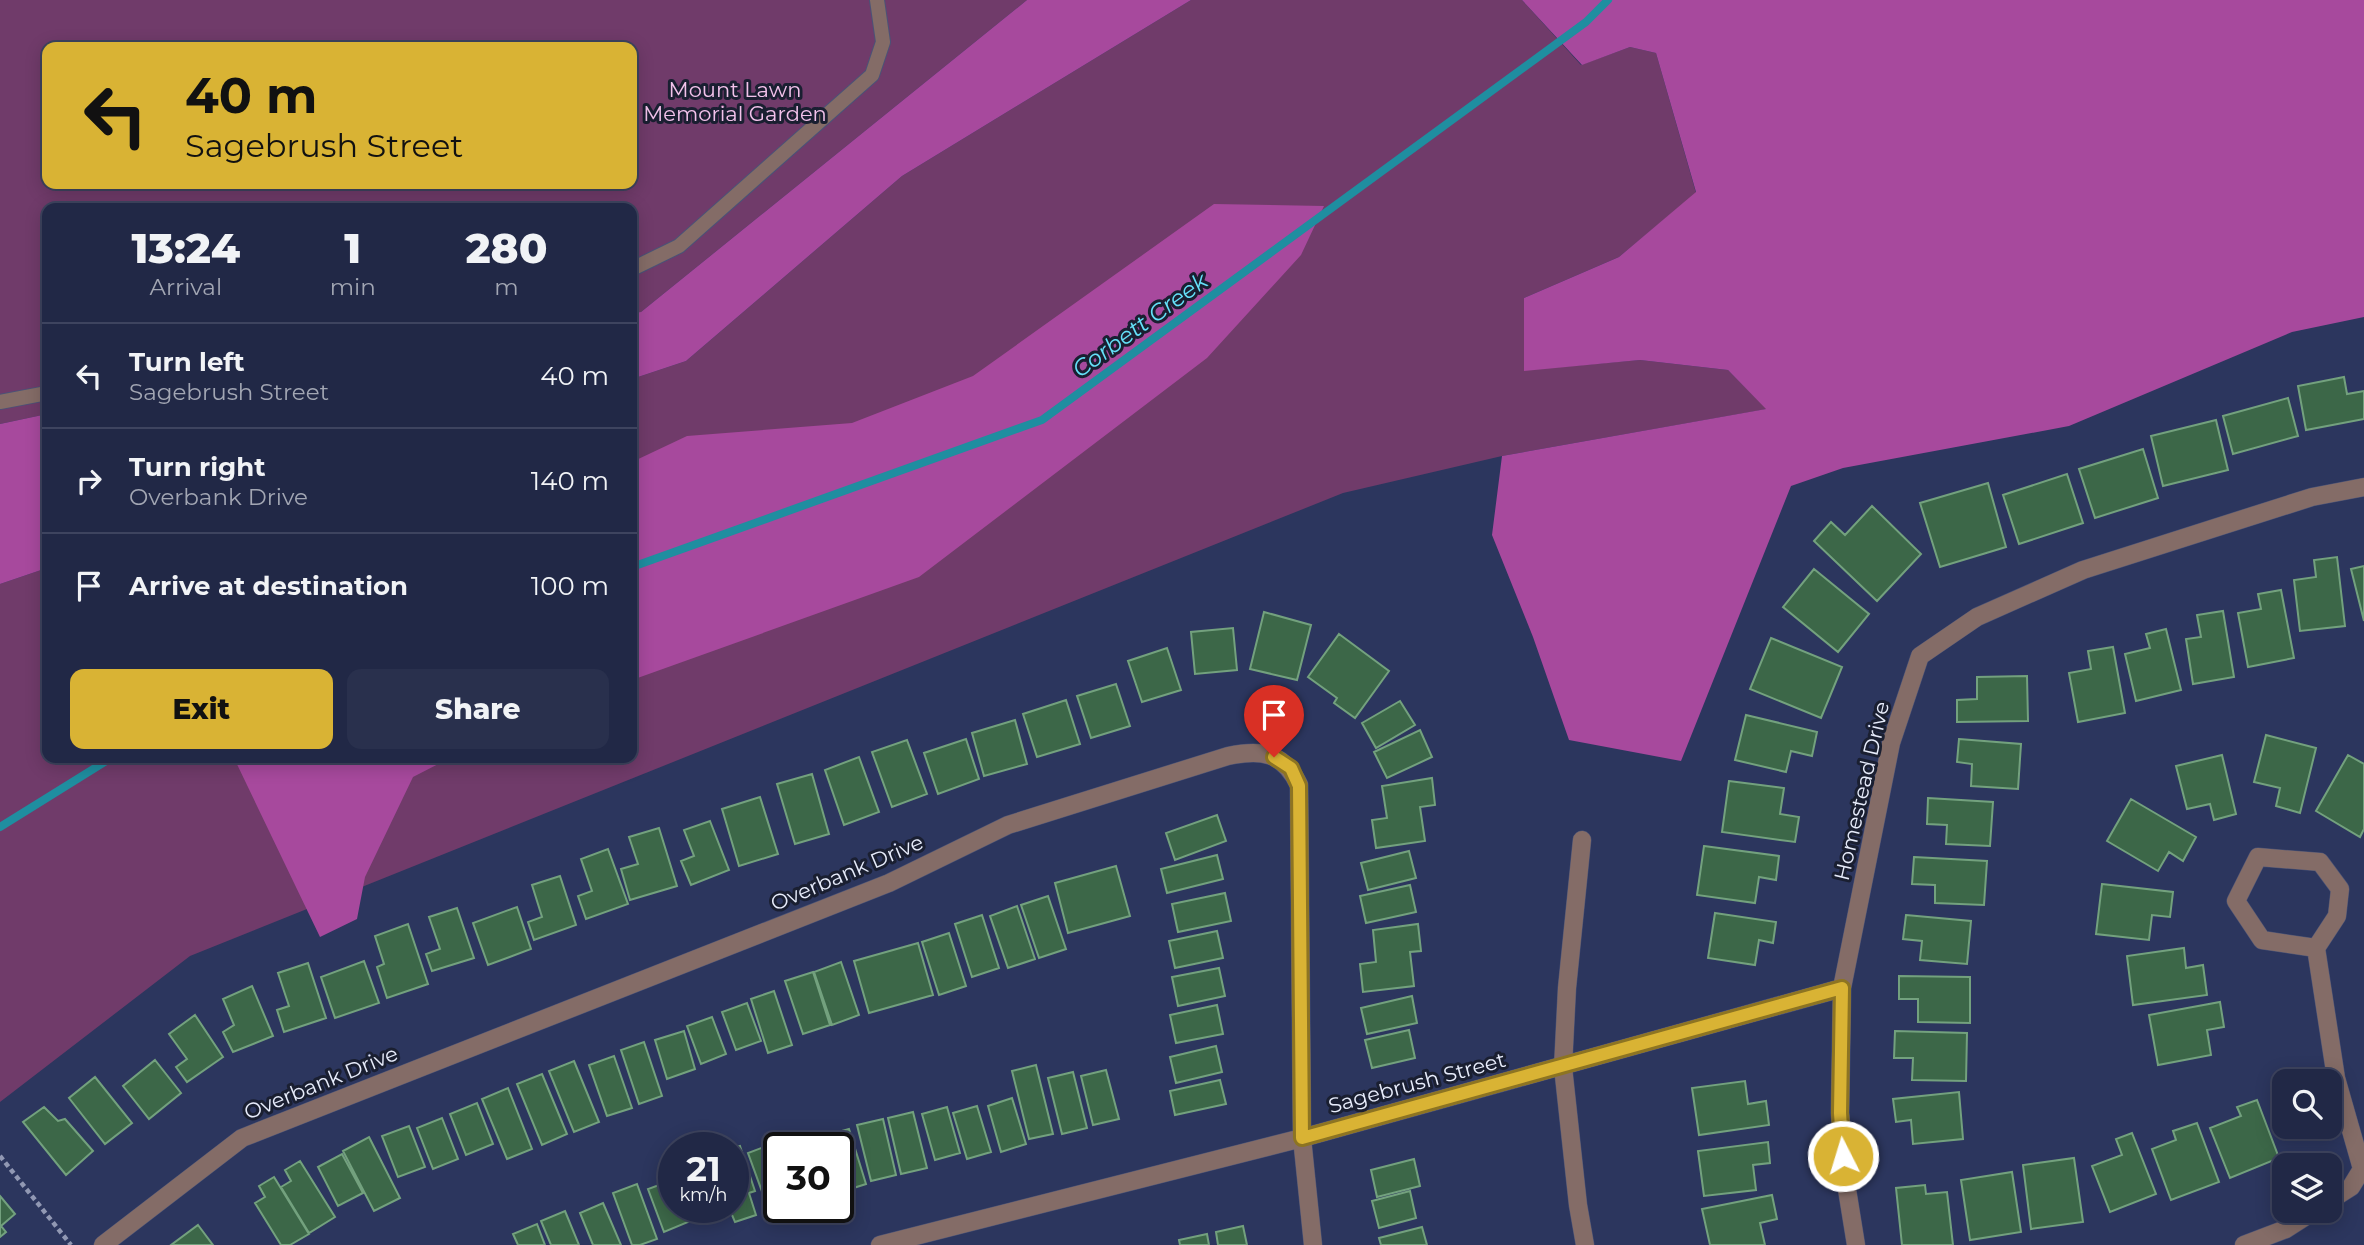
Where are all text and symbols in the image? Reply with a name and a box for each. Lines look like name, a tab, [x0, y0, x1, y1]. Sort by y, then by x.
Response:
text: 40 m	[185, 66, 317, 125]
icon: left	[70, 70, 161, 161]
park label: Mount Lawn Memorial Garden	[643, 77, 827, 126]
text: Sagebrush Street	[185, 126, 463, 165]
text: 13:24	[132, 222, 240, 274]
text: 1	[344, 222, 361, 274]
text: 280	[465, 222, 547, 274]
water label: Corbett Creek	[1067, 266, 1214, 383]
text: Arrival	[150, 273, 222, 301]
text: min	[330, 273, 376, 301]
text: m	[494, 273, 519, 301]
text: Turn left	[129, 346, 245, 378]
icon: left	[70, 357, 108, 395]
text: 40 m	[540, 360, 609, 392]
text: Sagebrush Street	[129, 378, 329, 406]
text: Turn right	[129, 451, 265, 483]
icon: right	[70, 462, 108, 500]
text: 140 m	[531, 465, 609, 497]
text: Overbank Drive	[129, 483, 308, 511]
icon: arrive	[70, 567, 108, 605]
text: Arrive at destination	[129, 570, 408, 602]
text: 100 m	[531, 570, 609, 602]
button: Exit	[70, 669, 333, 749]
button: Share	[347, 669, 609, 749]
pin	[1244, 685, 1304, 757]
icon: arrive	[1255, 696, 1293, 734]
street label: Homestead Drive	[1829, 699, 1894, 883]
street label: Overbank Drive	[767, 829, 927, 916]
street label: Overbank Drive	[240, 1040, 401, 1125]
street label: Sagebrush Street	[1325, 1047, 1508, 1118]
map controls	[2272, 1069, 2342, 1223]
button: search	[2272, 1069, 2342, 1139]
position arrow	[1806, 1119, 1880, 1193]
speed limit sign: 30	[763, 1132, 854, 1223]
text: 21	[686, 1147, 721, 1190]
button: layers	[2272, 1153, 2342, 1223]
text: km/h	[679, 1184, 728, 1206]

